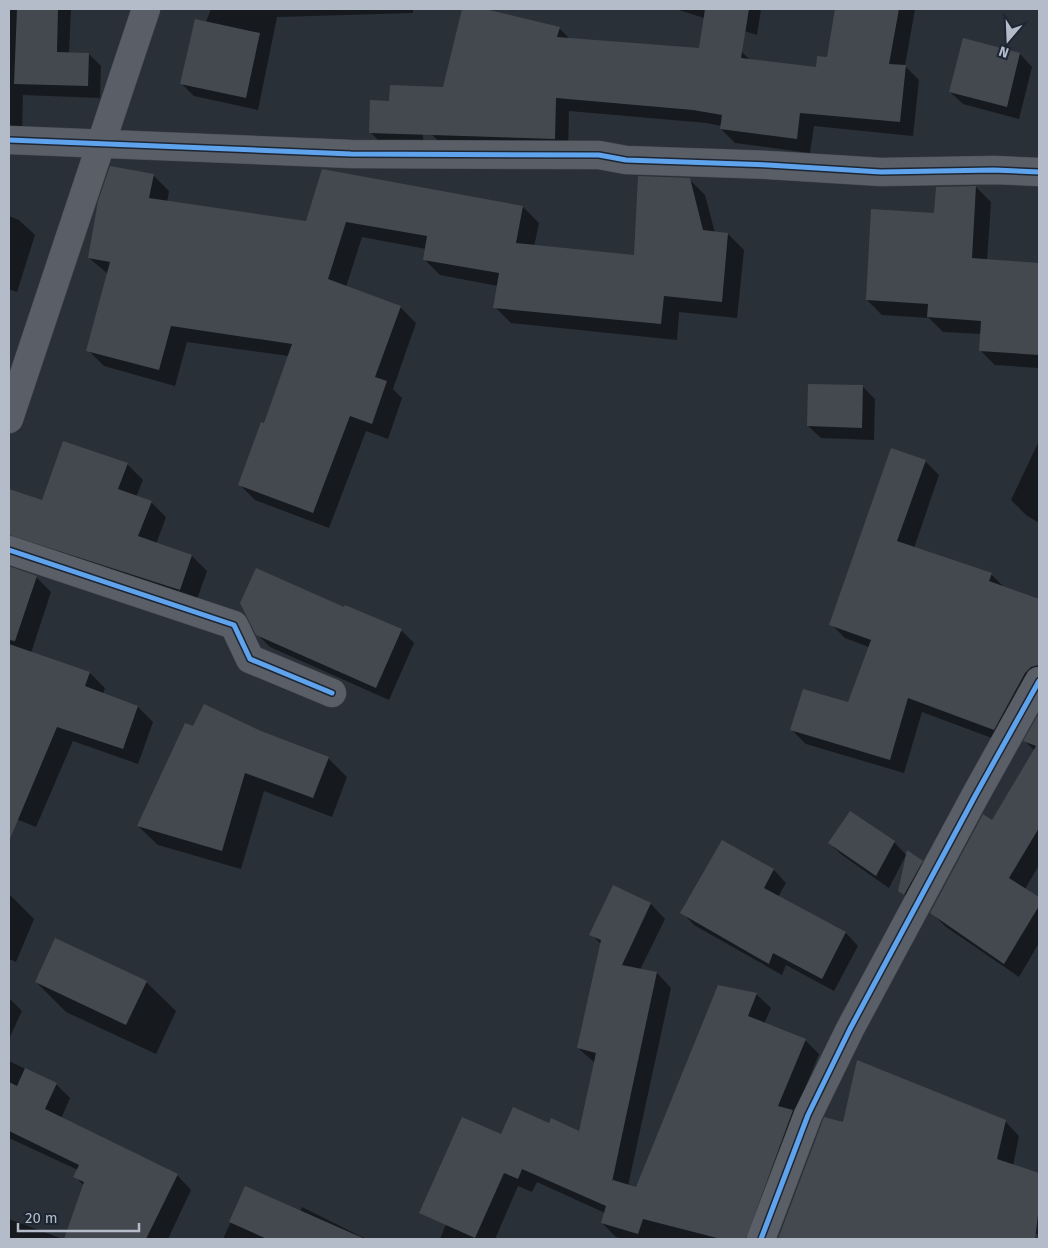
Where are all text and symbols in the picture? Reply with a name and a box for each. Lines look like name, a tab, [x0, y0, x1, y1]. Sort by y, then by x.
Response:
north arrow	[983, 15, 1033, 65]
text: N	[997, 42, 1011, 61]
scale bar	[18, 1200, 139, 1232]
text: 20 m	[25, 1209, 58, 1227]

